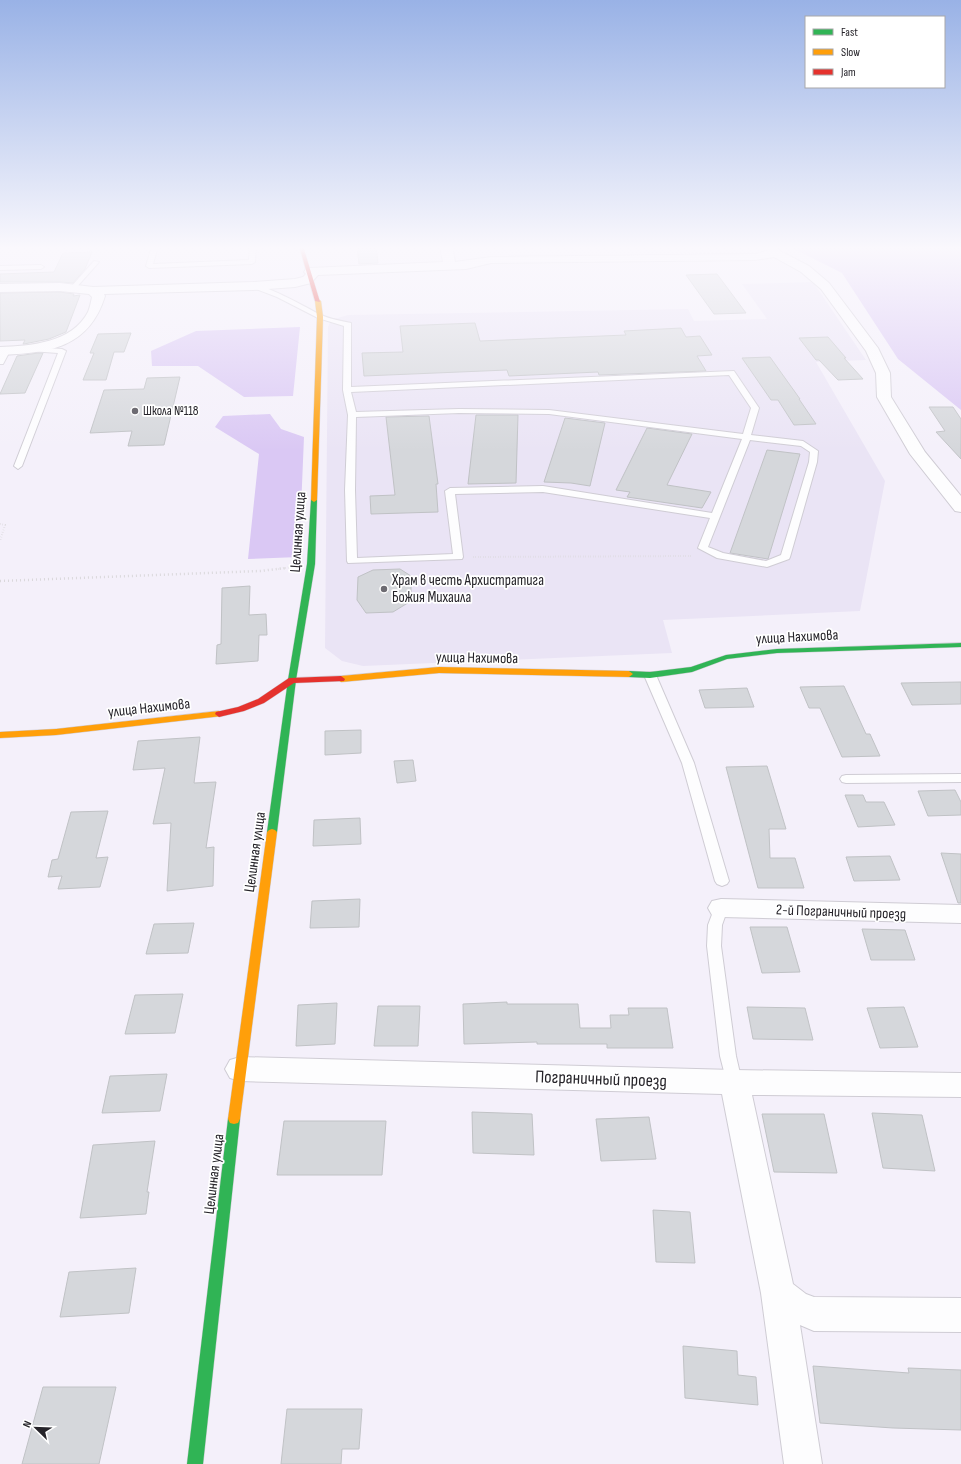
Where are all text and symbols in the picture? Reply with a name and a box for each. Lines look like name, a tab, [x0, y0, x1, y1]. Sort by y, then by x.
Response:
legend	[805, 16, 945, 88]
text: Fast	[841, 25, 858, 40]
text: Slow	[841, 45, 860, 60]
text: Jam	[840, 65, 856, 80]
place label: Школа №118	[143, 403, 199, 419]
marker: Школа №118	[130, 406, 140, 416]
street label: Целинная улица	[286, 491, 310, 573]
place label: Храм в честь Архистратига Божия Михаила	[391, 571, 544, 607]
marker: Храм в честь Архистратига Божия Михаила	[379, 584, 389, 594]
street label: улица Нахимова	[755, 625, 839, 649]
street label: улица Нахимова	[436, 648, 519, 668]
street label: улица Нахимова	[107, 694, 191, 722]
street label: Целинная улица	[240, 810, 270, 893]
street label: 2-й Пограничный проезд	[776, 900, 906, 924]
street label: Пограничный проезд	[535, 1066, 667, 1092]
street label: Целинная улица	[200, 1132, 228, 1215]
north arrow	[16, 1408, 56, 1448]
text: N	[20, 1419, 34, 1430]

